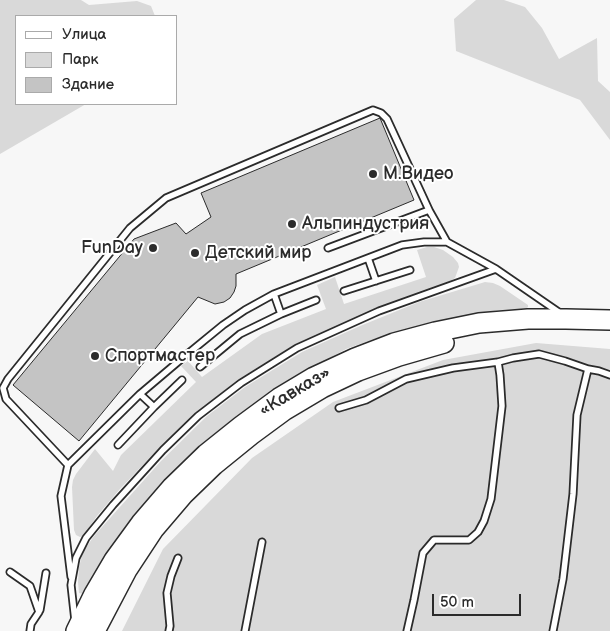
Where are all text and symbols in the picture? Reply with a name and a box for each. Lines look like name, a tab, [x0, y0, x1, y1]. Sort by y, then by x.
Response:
legend	[15, 15, 178, 105]
text: Улица	[62, 25, 106, 44]
text: Парк	[62, 50, 99, 69]
text: Здание	[62, 75, 114, 94]
place label: М.Видео	[383, 163, 453, 185]
marker: М.Видео	[367, 168, 379, 180]
place label: Альпиндустрия	[302, 213, 429, 235]
marker: Альпиндустрия	[286, 218, 298, 230]
place label: FunDay	[81, 237, 143, 259]
marker: FunDay	[147, 242, 159, 254]
place label: Детский мир	[205, 242, 311, 264]
marker: Детский мир	[189, 247, 201, 259]
place label: Спортмастер	[105, 345, 215, 367]
marker: Спортмастер	[89, 350, 101, 362]
street label: «Кавказ»	[255, 362, 335, 422]
scale bar	[435, 584, 524, 616]
text: 50 m	[440, 593, 474, 612]

